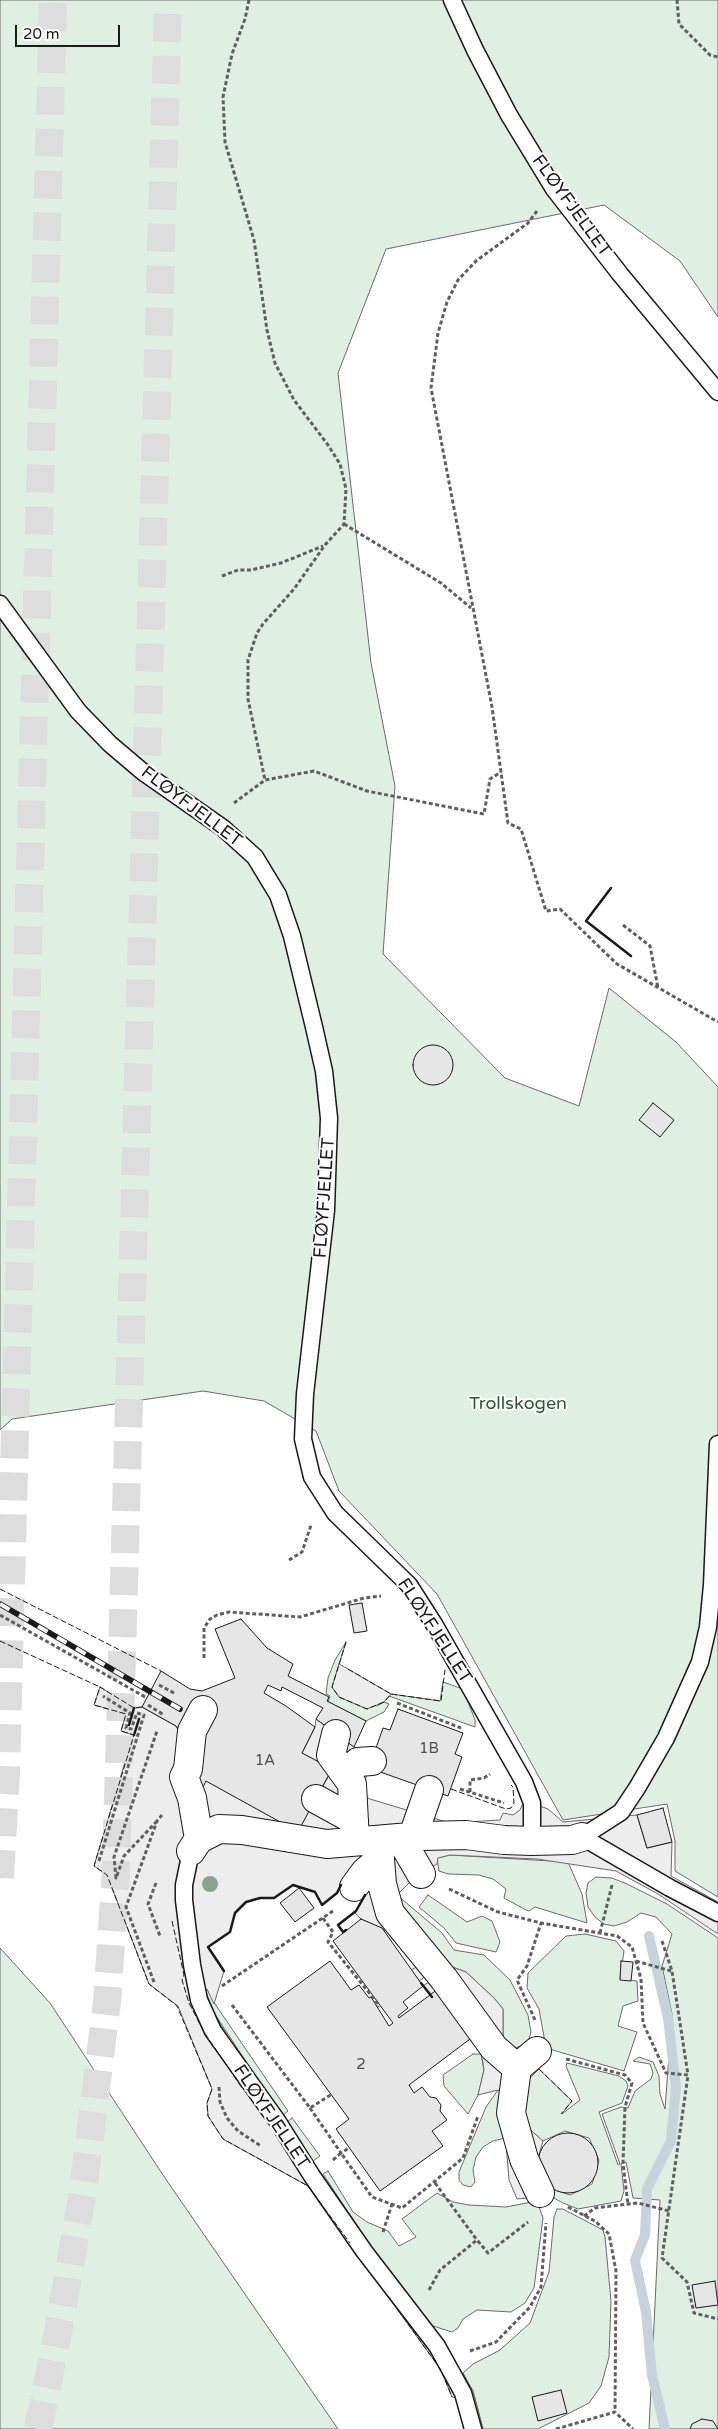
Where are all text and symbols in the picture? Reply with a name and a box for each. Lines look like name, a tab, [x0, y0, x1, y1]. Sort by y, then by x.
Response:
scale bar	[18, 15, 122, 47]
text: 20 m	[23, 25, 60, 43]
street label: FLØYFJELLET	[527, 151, 615, 261]
street label: FLØYFJELLET	[136, 762, 246, 852]
street label: FLØYFJELLET	[310, 1137, 340, 1259]
park label: Trollskogen	[469, 1393, 567, 1415]
street label: FLØYFJELLET	[392, 1574, 476, 1688]
house number: 1B	[419, 1740, 439, 1758]
house number: 1A	[255, 1752, 275, 1770]
house number: 2	[356, 2056, 366, 2074]
street label: FLØYFJELLET	[228, 2061, 314, 2173]

